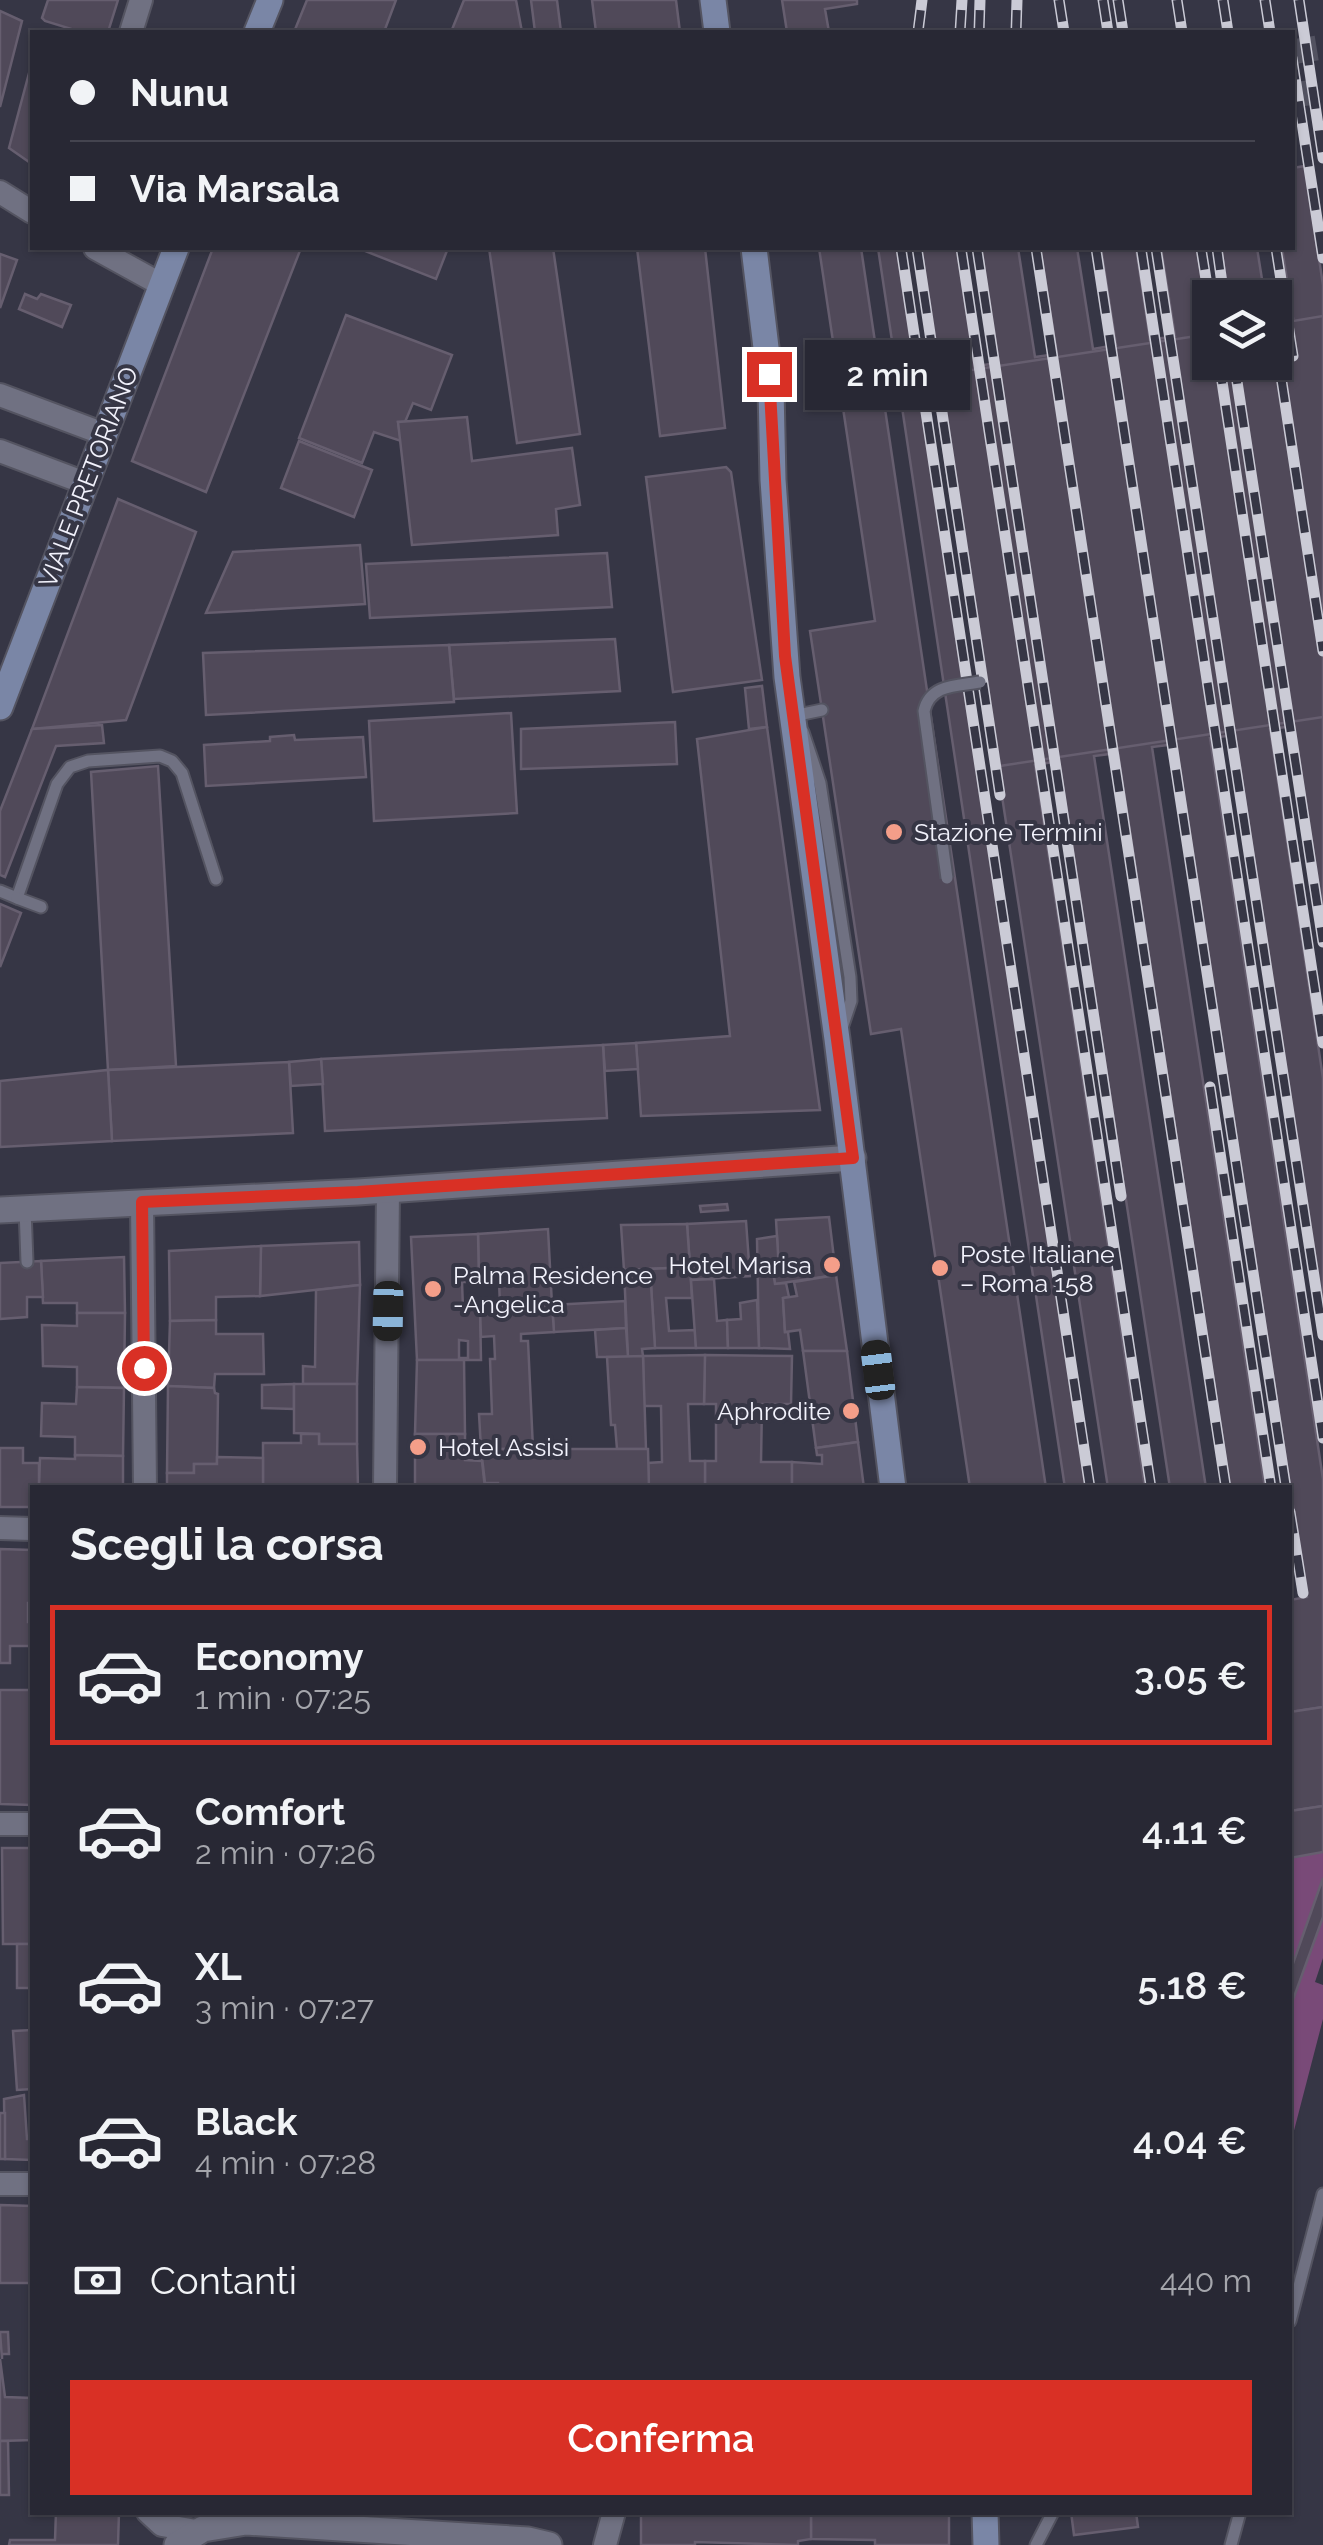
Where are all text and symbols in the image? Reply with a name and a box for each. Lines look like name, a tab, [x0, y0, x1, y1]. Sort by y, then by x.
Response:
text: Nunu	[130, 70, 229, 115]
text: Via Marsala	[130, 166, 340, 211]
map controls	[1192, 280, 1292, 380]
button: layers	[1192, 280, 1292, 380]
callout: 2 min	[804, 339, 969, 409]
route end	[747, 352, 792, 397]
text: 2 min	[847, 356, 928, 393]
street label: VIALE PRETORIANO	[32, 362, 144, 592]
place label: Stazione Termini	[914, 817, 1103, 847]
marker: Stazione Termini	[883, 821, 905, 843]
place label: Poste Italiane – Roma 158	[960, 1239, 1115, 1298]
place label: Hotel Marisa	[668, 1250, 812, 1280]
marker: Hotel Marisa	[821, 1254, 843, 1276]
marker: Poste Italiane – Roma 158	[929, 1257, 951, 1279]
place label: Palma Residence -Angelica	[453, 1260, 653, 1319]
marker: Palma Residence -Angelica	[422, 1278, 444, 1300]
car	[372, 1281, 404, 1341]
car	[859, 1338, 897, 1402]
route start	[122, 1346, 167, 1391]
place label: Aphrodite	[717, 1396, 831, 1426]
marker: Aphrodite	[840, 1400, 862, 1422]
place label: Hotel Assisi	[438, 1432, 569, 1462]
marker: Hotel Assisi	[407, 1436, 429, 1458]
text: Scegli la corsa	[70, 1518, 384, 1571]
icon: car	[75, 1630, 165, 1720]
text: Economy	[195, 1634, 364, 1679]
text: 3.05 €	[1134, 1653, 1247, 1698]
text: 1 min · 07:25	[195, 1679, 371, 1716]
icon: car	[75, 1785, 165, 1875]
text: Comfort	[195, 1789, 345, 1834]
text: 4.11 €	[1142, 1808, 1247, 1853]
text: 2 min · 07:26	[195, 1834, 376, 1871]
icon: car	[75, 1940, 165, 2030]
text: XL	[195, 1944, 242, 1989]
text: 5.18 €	[1138, 1963, 1247, 2008]
text: 3 min · 07:27	[195, 1989, 374, 2026]
icon: car	[75, 2095, 165, 2185]
text: Black	[195, 2099, 297, 2144]
text: 4.04 €	[1133, 2118, 1247, 2163]
text: 4 min · 07:28	[195, 2144, 376, 2181]
icon: cash	[70, 2253, 125, 2308]
text: Contanti	[150, 2258, 297, 2303]
text: 440 m	[1160, 2262, 1252, 2299]
button: Conferma	[70, 2380, 1252, 2495]

